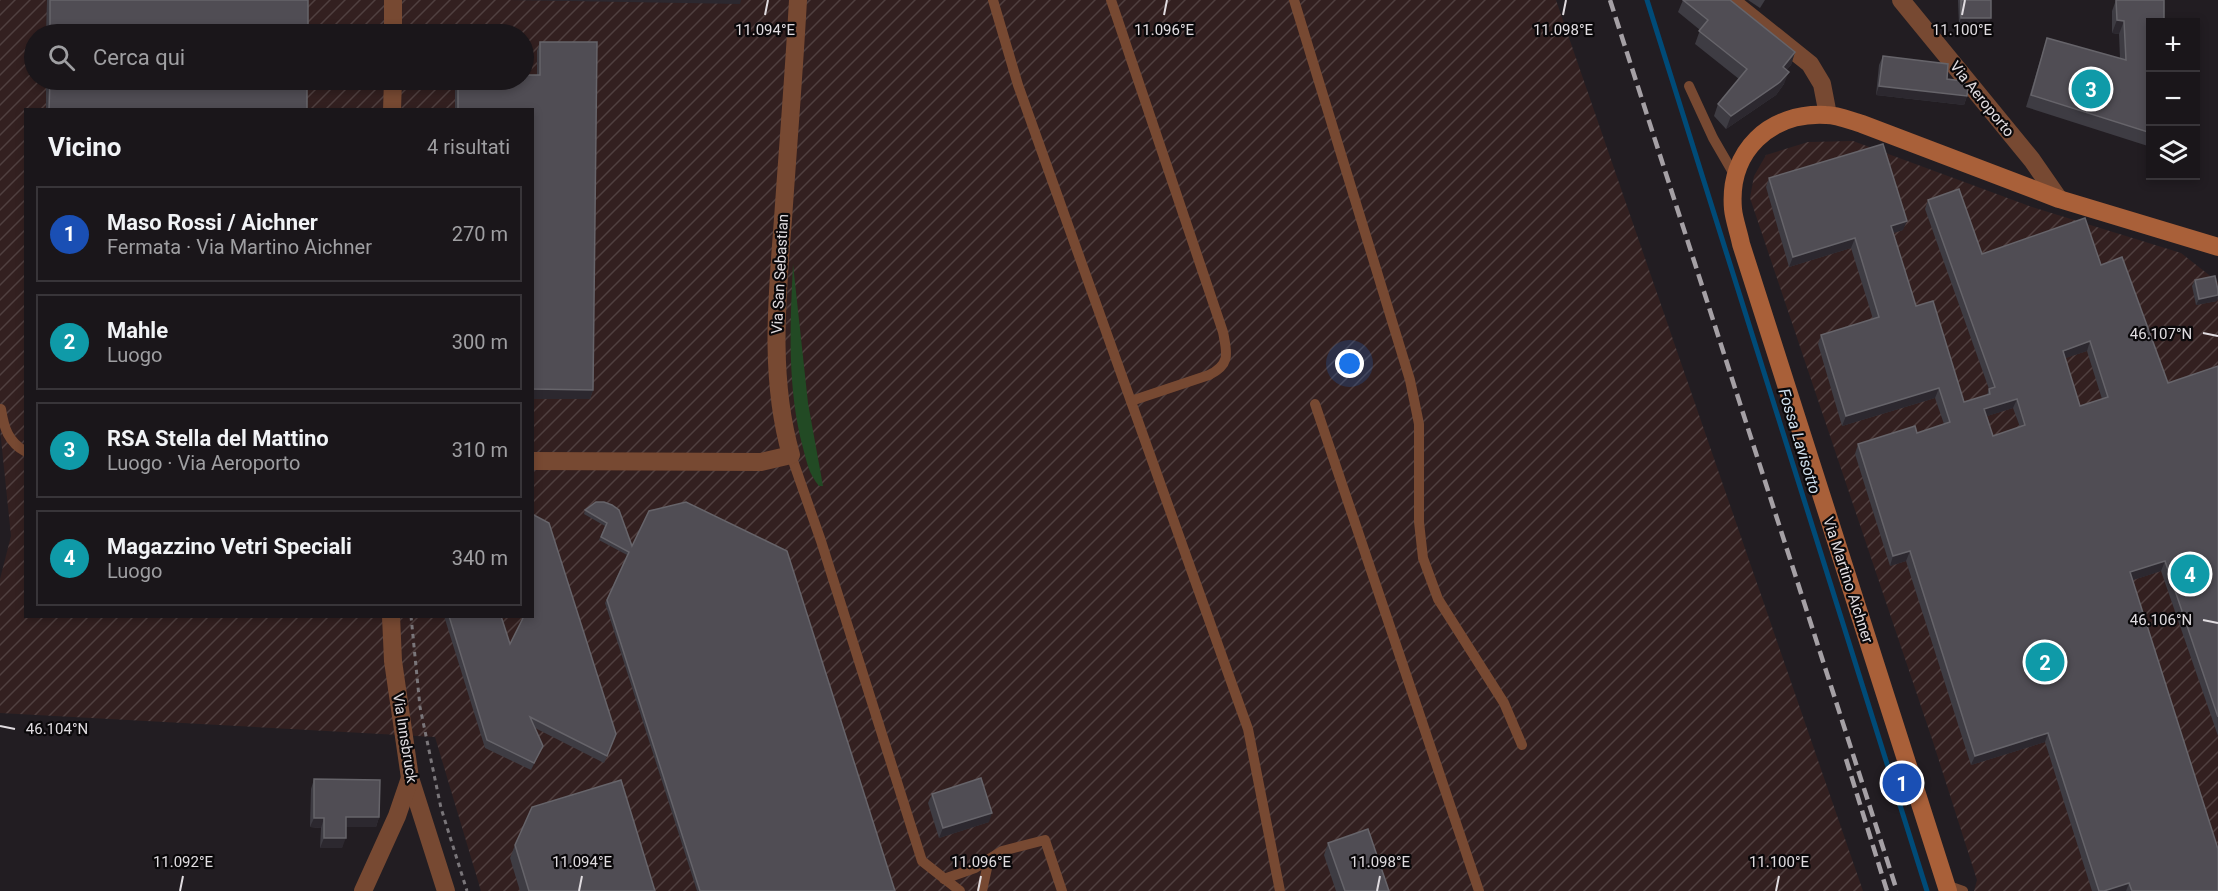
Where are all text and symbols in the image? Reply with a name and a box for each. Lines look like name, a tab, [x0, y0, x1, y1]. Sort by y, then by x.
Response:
map controls	[2146, 18, 2200, 180]
button: +	[2146, 18, 2200, 72]
text: 11.094°E	[735, 21, 796, 39]
text: 11.096°E	[1134, 21, 1195, 39]
text: 11.098°E	[1533, 21, 1594, 39]
text: 11.100°E	[1932, 21, 1993, 39]
search box	[24, 24, 534, 90]
icon: search	[45, 41, 78, 74]
text: Cerca qui	[93, 45, 185, 70]
street label: Via Aeroporto	[1946, 58, 2018, 140]
pin: 3	[2072, 66, 2110, 112]
button: −	[2146, 72, 2200, 126]
button: layers	[2146, 126, 2200, 180]
text: Vicino	[48, 132, 122, 162]
text: 4 risultati	[427, 135, 510, 159]
text: Maso Rossi / Aichner	[107, 210, 318, 235]
street label: Via San Sebastian	[768, 213, 792, 335]
text: 1	[64, 222, 75, 246]
text: 270 m	[452, 222, 508, 246]
text: Fermata · Via Martino Aichner	[107, 235, 372, 259]
text: Mahle	[107, 318, 168, 343]
text: 46.107°N	[2130, 325, 2192, 343]
text: 2	[64, 330, 75, 354]
text: 300 m	[452, 330, 508, 354]
text: Luogo	[107, 343, 162, 367]
your location	[1335, 349, 1364, 378]
water label: Fossa Lavisotto	[1774, 386, 1825, 496]
text: RSA Stella del Mattino	[107, 426, 329, 451]
text: 3	[64, 438, 75, 462]
text: 310 m	[452, 438, 508, 462]
text: Luogo · Via Aeroporto	[107, 451, 300, 475]
street label: Via Martino Aichner	[1819, 515, 1877, 645]
text: Magazzino Vetri Speciali	[107, 534, 352, 559]
text: 4	[64, 546, 75, 570]
text: 340 m	[452, 546, 508, 570]
pin: 4	[2170, 552, 2210, 596]
text: Luogo	[107, 559, 162, 583]
text: 46.106°N	[2130, 611, 2192, 629]
pin: 2	[2026, 640, 2064, 684]
street label: Via Innsbruck	[389, 692, 421, 785]
text: 46.104°N	[26, 720, 88, 738]
pin: 1	[1882, 760, 1922, 806]
text: 11.092°E	[153, 853, 214, 871]
text: 11.094°E	[552, 853, 613, 871]
text: 11.096°E	[951, 853, 1012, 871]
text: 11.098°E	[1350, 853, 1411, 871]
text: 11.100°E	[1749, 853, 1810, 871]

